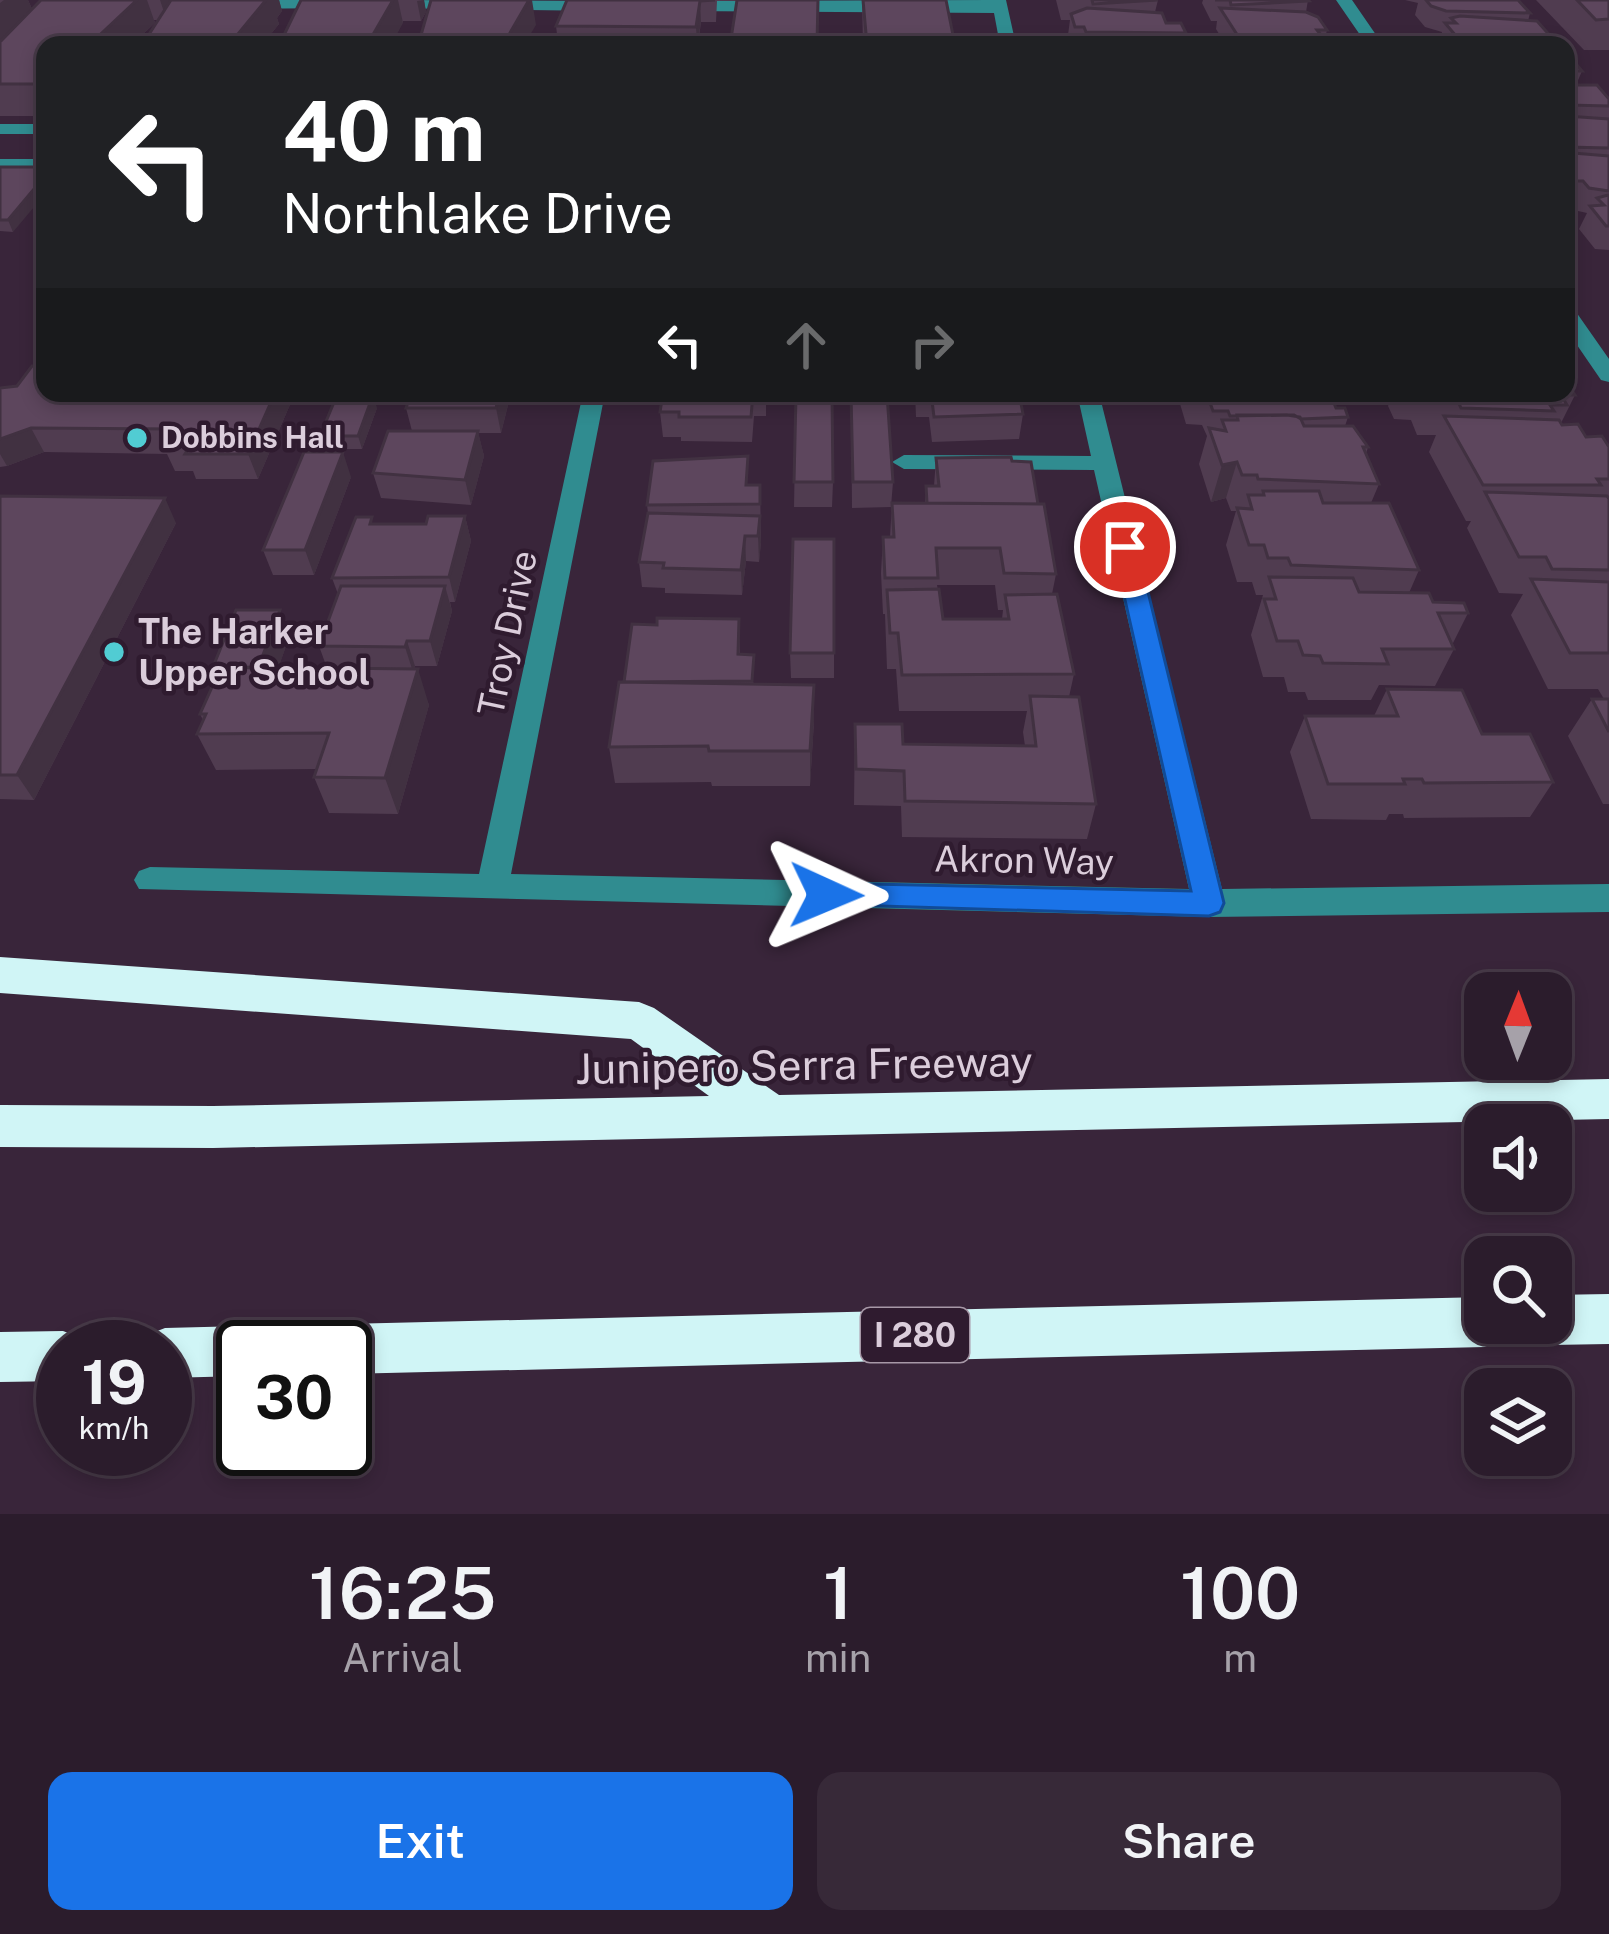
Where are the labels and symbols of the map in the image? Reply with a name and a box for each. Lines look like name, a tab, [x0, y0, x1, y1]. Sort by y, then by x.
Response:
place label: Dobbins Hall	[161, 419, 344, 455]
marker: Dobbins Hall	[124, 425, 150, 451]
pin	[1074, 496, 1176, 598]
street label: Troy Drive	[469, 546, 545, 720]
place label: The Harker Upper School	[138, 610, 370, 693]
marker: The Harker Upper School	[101, 639, 127, 665]
position arrow	[763, 832, 889, 958]
street label: Akron Way	[934, 837, 1114, 883]
north arrow	[1464, 972, 1572, 1080]
street label: Junipero Serra Freeway	[575, 1036, 1033, 1093]
road number: I 280	[861, 1308, 969, 1362]
speed limit sign: 30	[216, 1320, 372, 1476]

